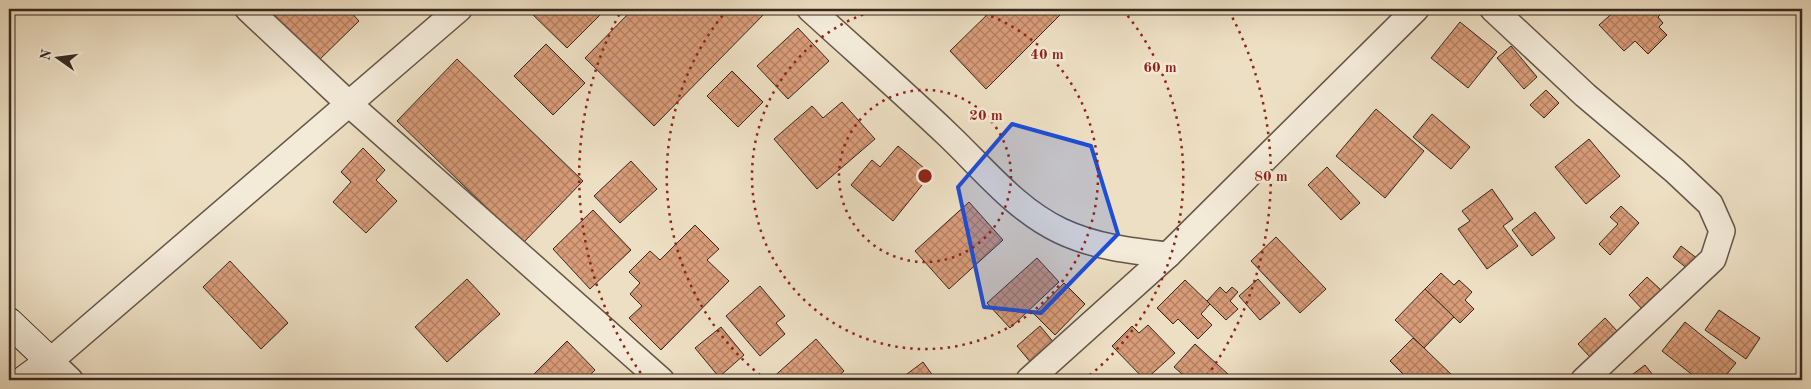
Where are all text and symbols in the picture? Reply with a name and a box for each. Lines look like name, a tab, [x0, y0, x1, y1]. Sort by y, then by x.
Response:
north arrow	[32, 32, 82, 82]
text: N	[38, 48, 55, 62]
text: 40 m	[1030, 48, 1064, 63]
text: 60 m	[1143, 61, 1177, 76]
text: 20 m	[969, 109, 1003, 124]
centre of rings	[916, 167, 934, 185]
text: 80 m	[1254, 170, 1288, 185]

